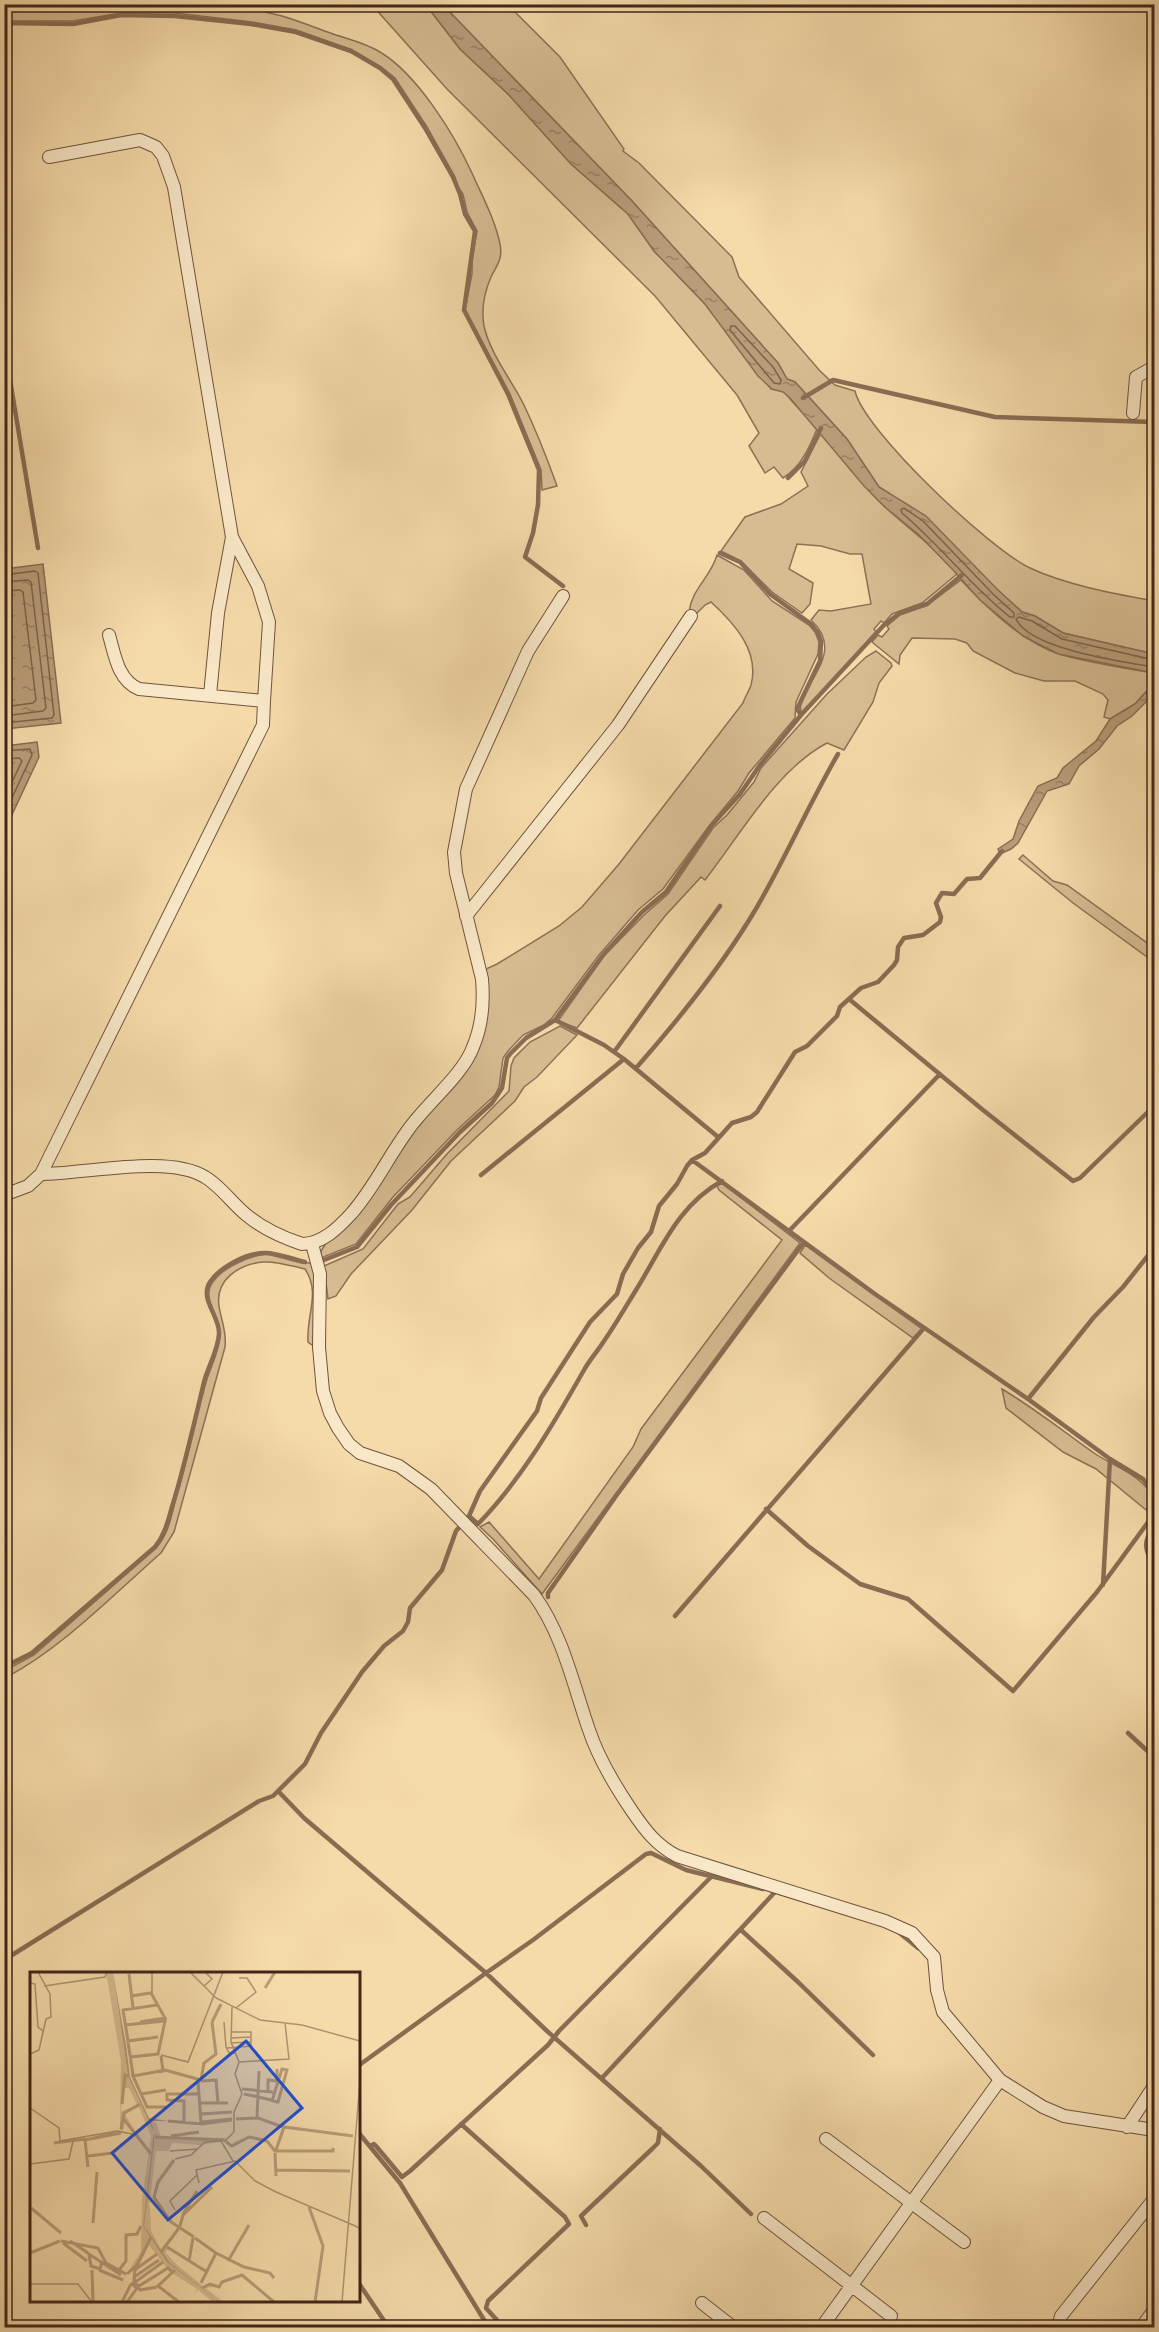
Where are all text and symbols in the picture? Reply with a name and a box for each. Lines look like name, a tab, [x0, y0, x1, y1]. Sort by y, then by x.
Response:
inset map	[30, 1972, 360, 2302]

